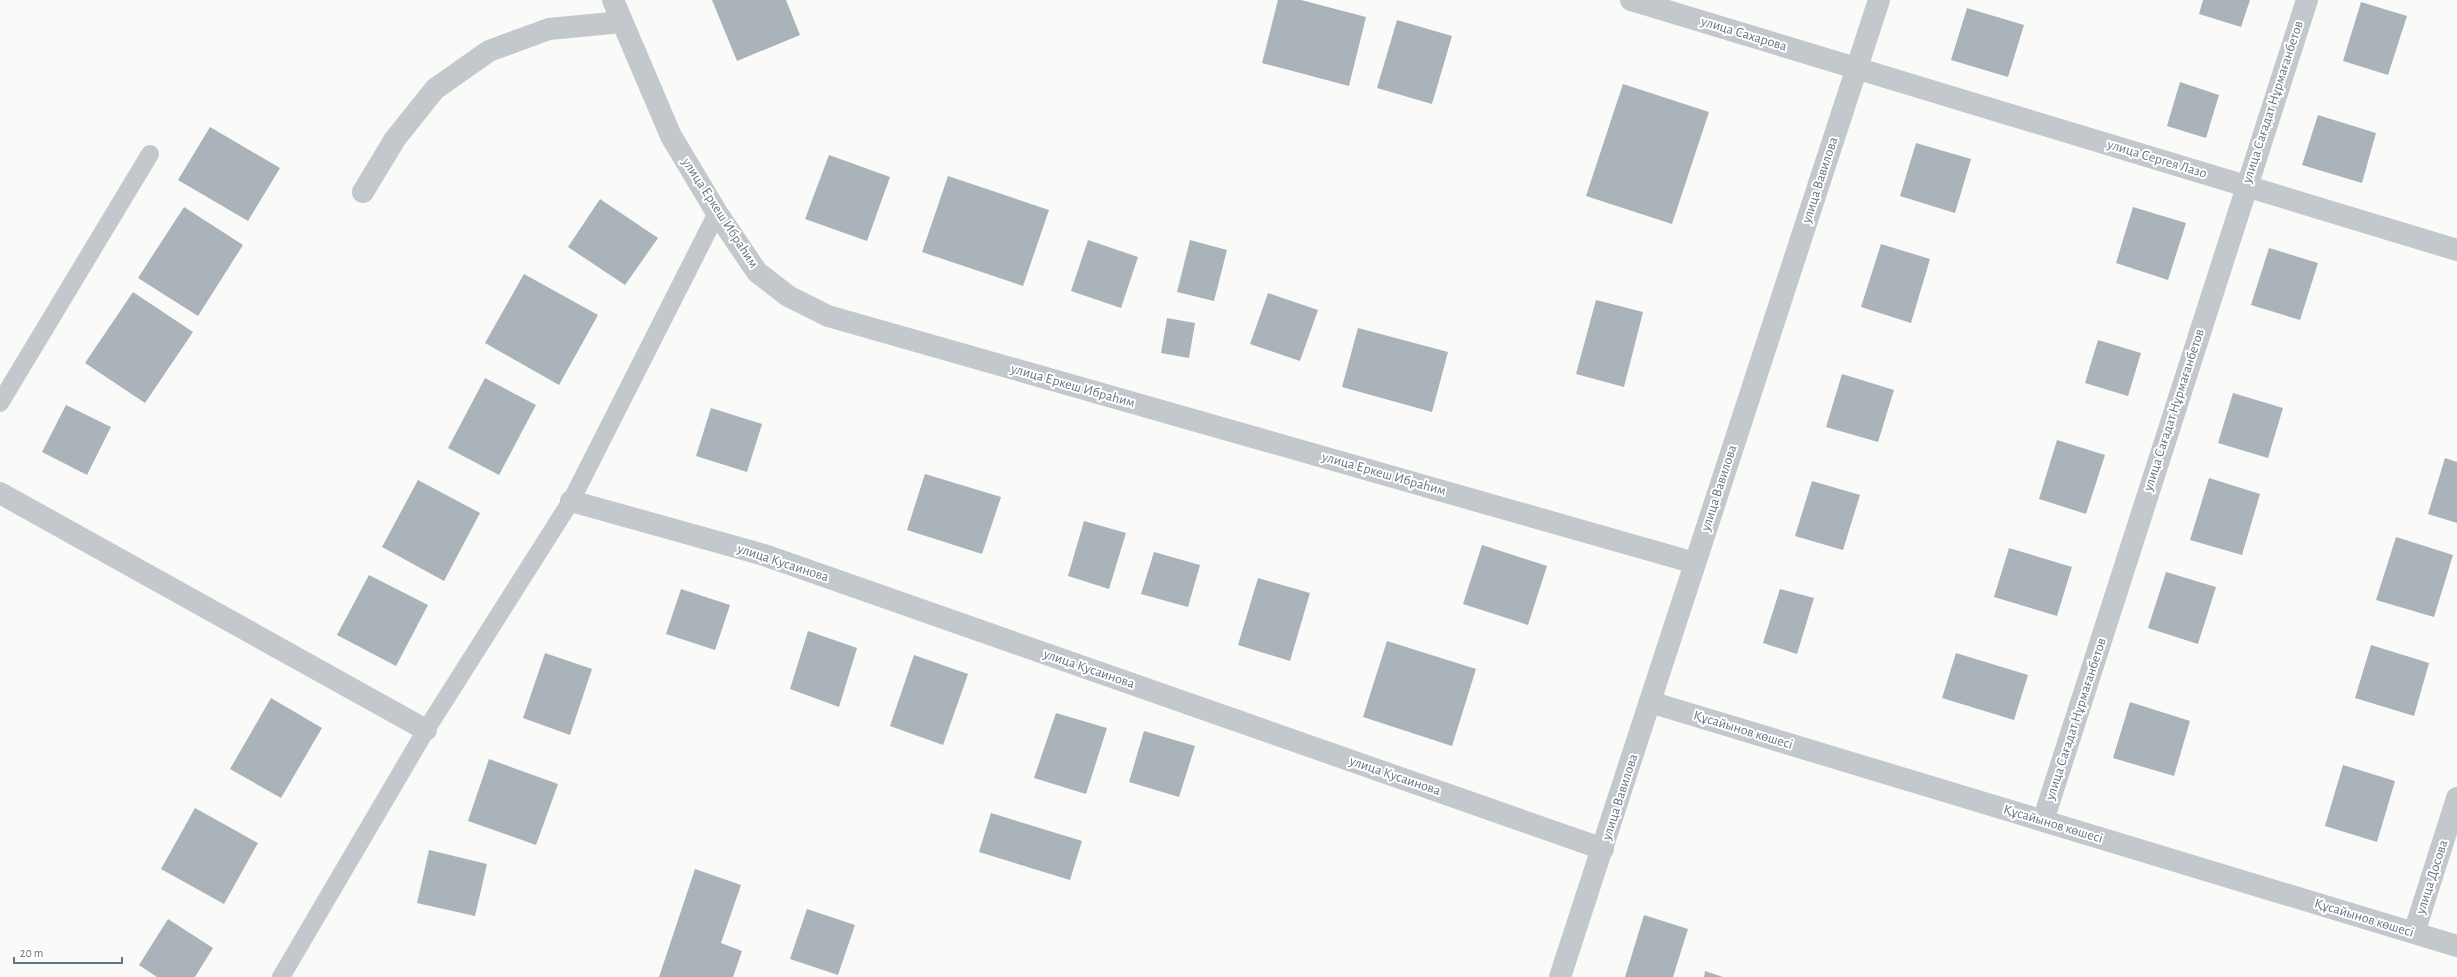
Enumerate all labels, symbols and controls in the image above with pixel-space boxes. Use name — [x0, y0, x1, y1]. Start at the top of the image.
street label: улица Сахарова — [1699, 14, 1789, 54]
street label: улица Сағадат Нұрмағанбетов — [2240, 19, 2306, 186]
street label: улица Вавилова — [1799, 135, 1841, 226]
street label: улица Сергея Лазо — [2105, 137, 2209, 181]
street label: улица Еркеш Ибраһим — [679, 155, 761, 271]
street label: улица Сағадат Нұрмағанбетов — [2141, 327, 2207, 494]
street label: улица Еркеш Ибраһим — [1009, 361, 1136, 410]
street label: улица Вавилова — [1698, 443, 1740, 534]
street label: улица Еркеш Ибраһим — [1320, 449, 1447, 498]
street label: улица Кусаинова — [735, 541, 831, 585]
street label: улица Сағадат Нұрмағанбетов — [2043, 636, 2109, 803]
street label: улица Кусаинова — [1041, 647, 1137, 691]
street label: Құсайынов көшесі — [1692, 708, 1794, 752]
street label: улица Вавилова — [1599, 752, 1641, 843]
street label: улица Кусаинова — [1347, 754, 1443, 798]
street label: Құсайынов көшесі — [2002, 802, 2104, 846]
street label: улица Досова — [2413, 838, 2451, 917]
street label: Құсайынов көшесі — [2313, 896, 2415, 940]
scale bar — [14, 939, 122, 965]
text: 20 m — [20, 947, 43, 959]

